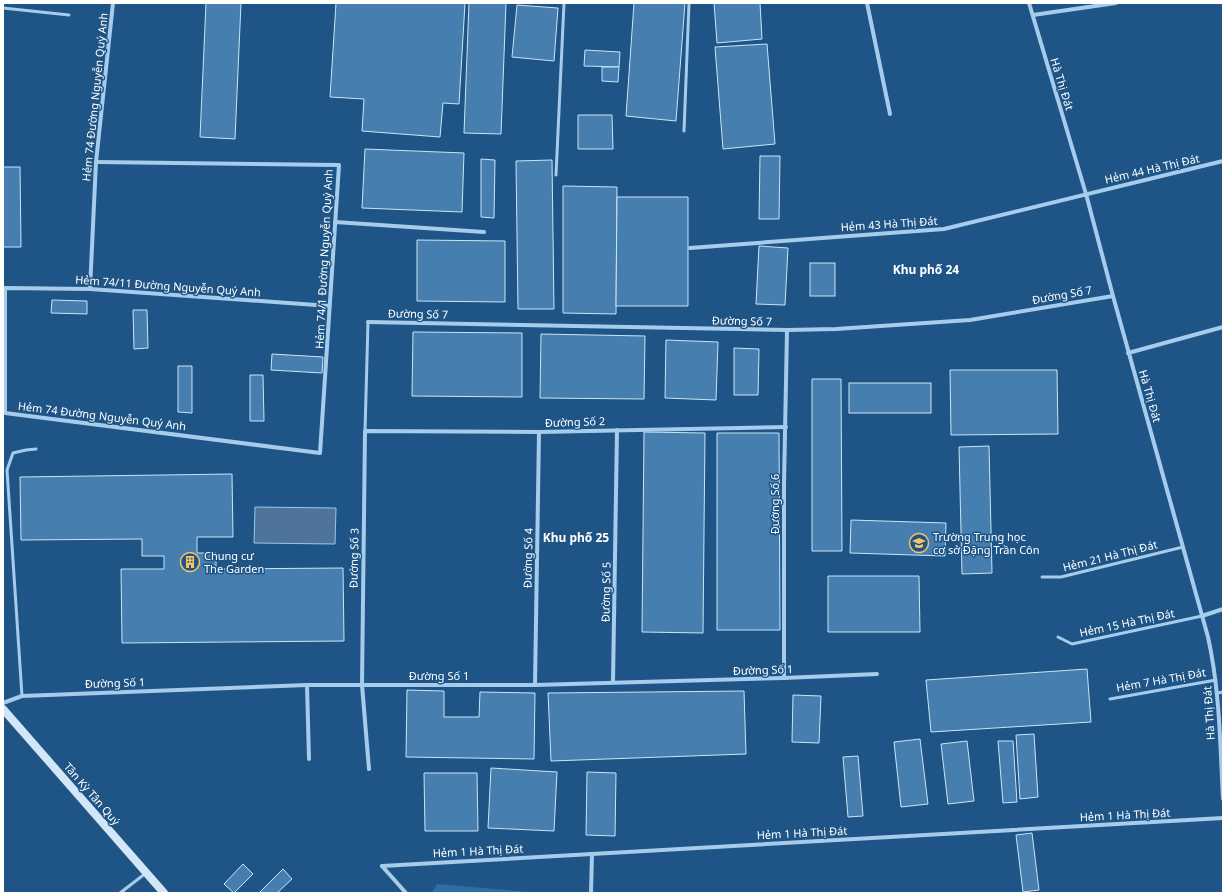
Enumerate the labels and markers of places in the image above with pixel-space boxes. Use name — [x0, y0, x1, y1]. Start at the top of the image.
place label: Trường Trung học cơ sở Đặng Trần Côn — [933, 529, 1040, 557]
school or university icon: Trường Trung học cơ sở Đặng Trần Côn — [908, 532, 930, 554]
place label: Chung cư The Garden — [204, 548, 264, 576]
building icon: Chung cư The Garden — [179, 551, 201, 573]

